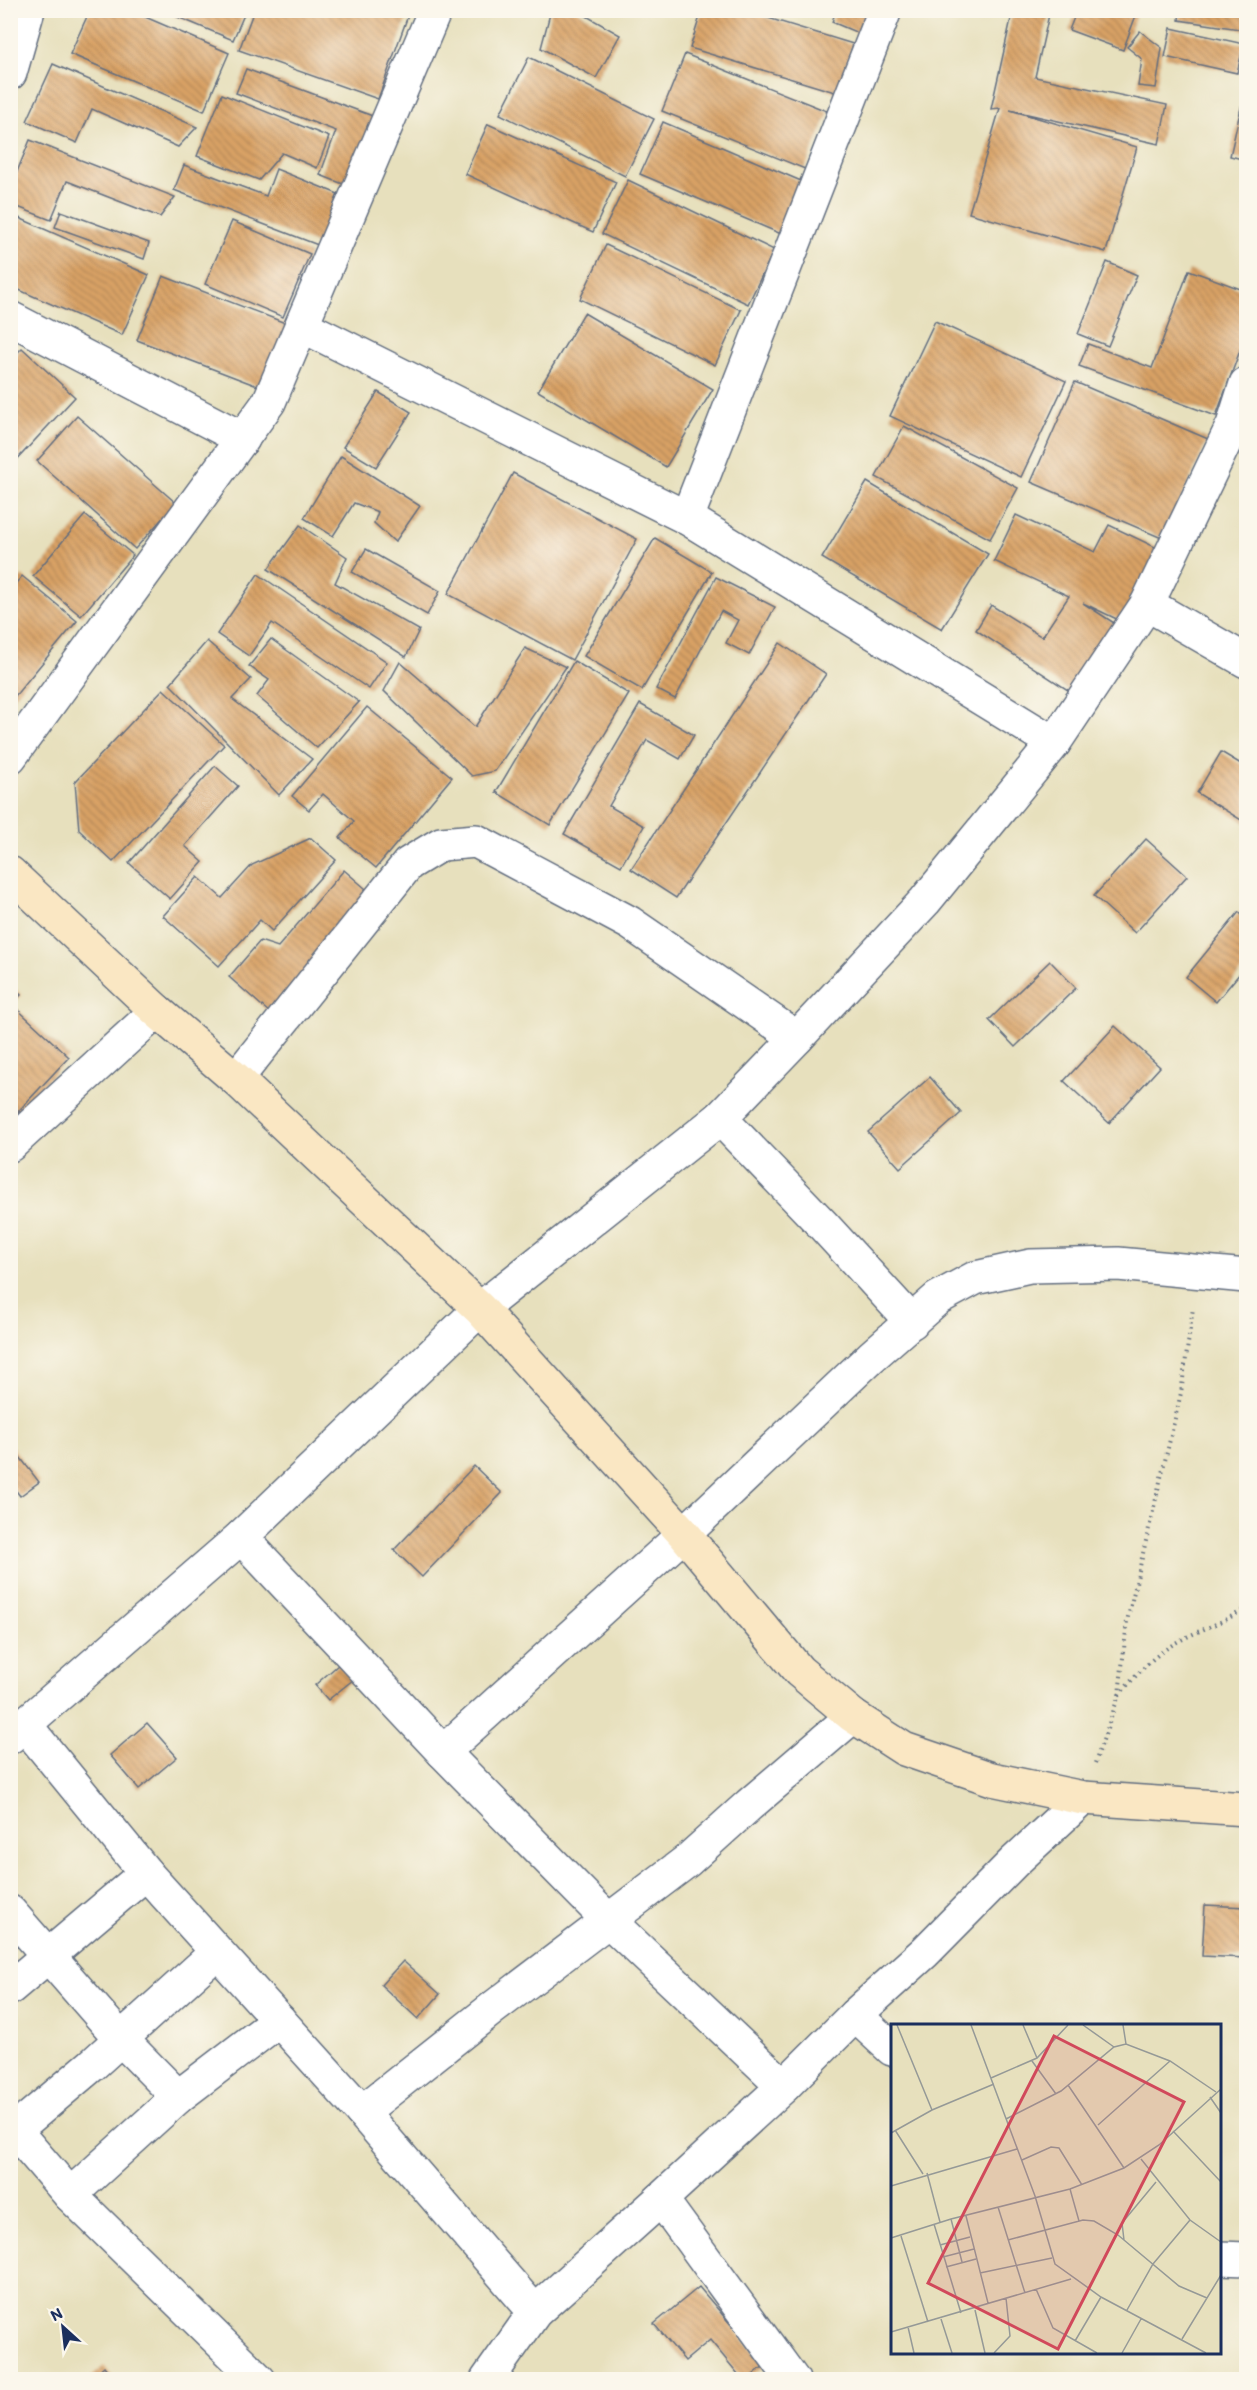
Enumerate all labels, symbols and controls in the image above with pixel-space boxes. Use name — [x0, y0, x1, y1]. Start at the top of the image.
inset map — [891, 2024, 1221, 2354]
north arrow — [33, 2297, 93, 2357]
text: N — [47, 2303, 66, 2325]

